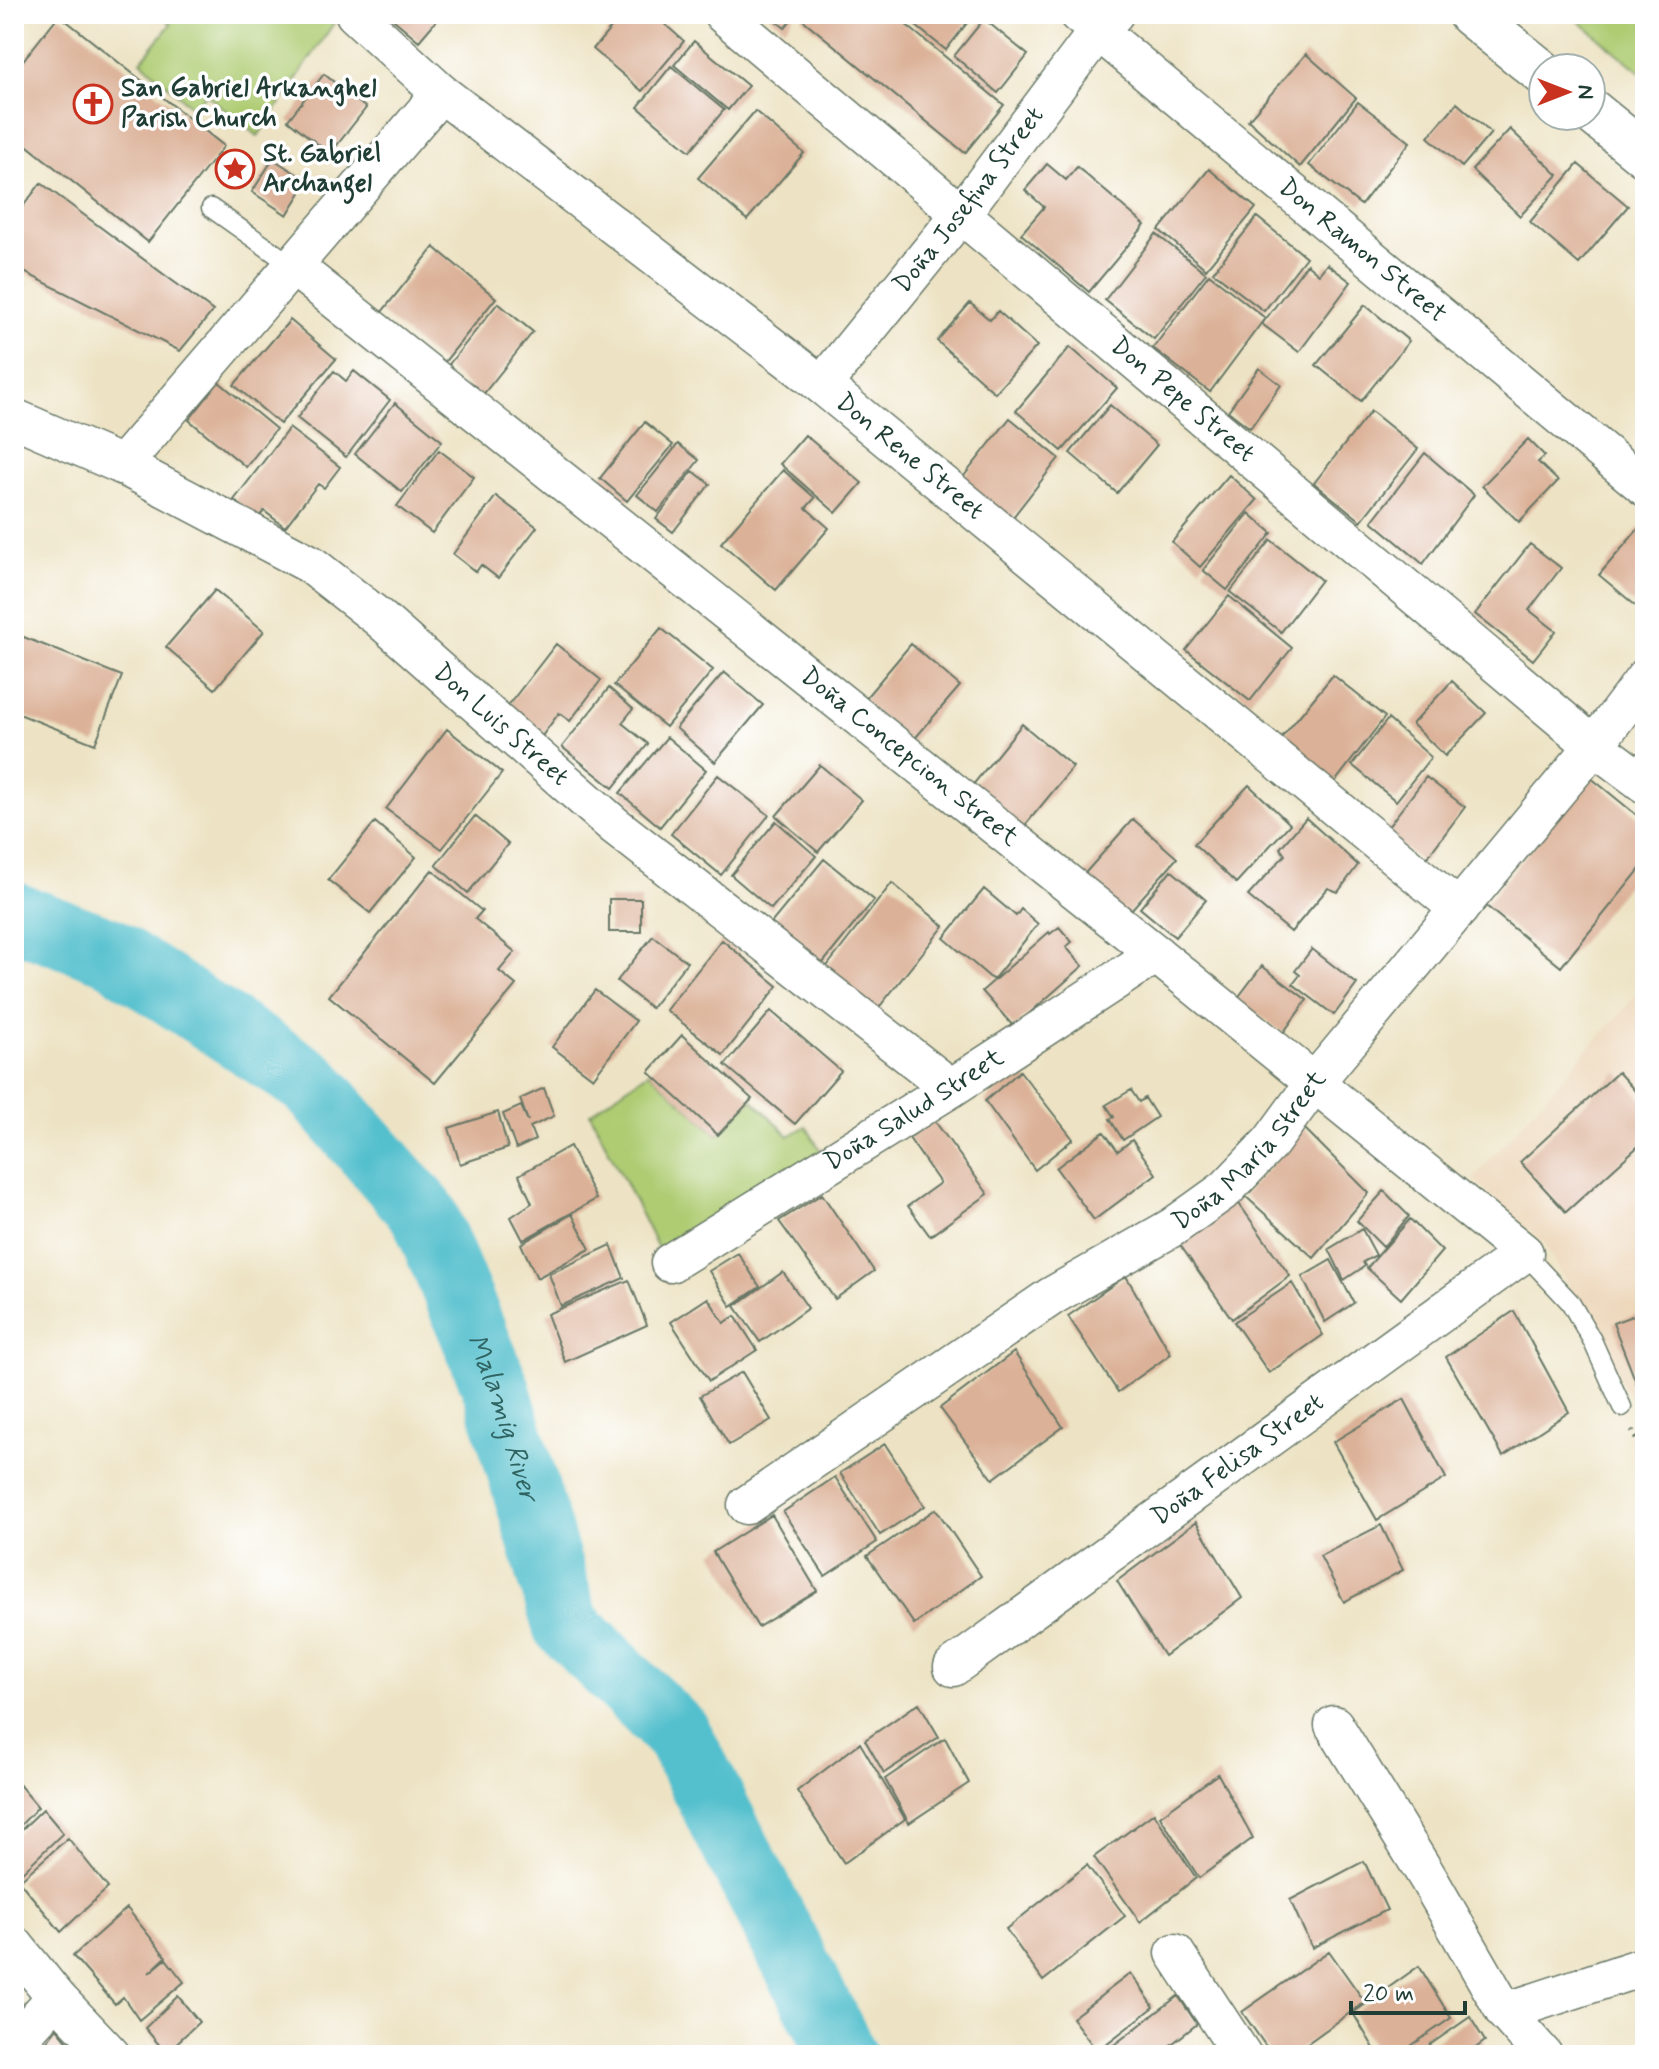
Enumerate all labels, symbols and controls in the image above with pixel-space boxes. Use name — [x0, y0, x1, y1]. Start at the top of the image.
north arrow — [1527, 52, 1607, 132]
place label: San Gabriel Arkanghel Parish Church — [121, 72, 376, 136]
church icon: San Gabriel Arkanghel Parish Church — [72, 83, 114, 125]
text: N — [1571, 85, 1599, 99]
street label: Doña Josefina Street — [886, 100, 1052, 301]
place label: St. Gabriel Archangel — [263, 137, 381, 204]
place icon: St. Gabriel Archangel — [214, 148, 256, 190]
street label: Don Ramon Street — [1271, 171, 1453, 331]
street label: Don Pepe Street — [1103, 329, 1262, 471]
street label: Don Rene Street — [828, 386, 991, 528]
street label: Don Luis Street — [425, 656, 576, 794]
street label: Doña Concepcion Street — [793, 660, 1025, 855]
street label: Doña Salud Street — [818, 1041, 1010, 1180]
street label: Doña Maria Street — [1166, 1063, 1334, 1239]
water label: Malamig River — [457, 1328, 548, 1509]
street label: Doña Felisa Street — [1145, 1386, 1331, 1534]
scale bar — [1351, 1965, 1465, 2015]
text: 20 m — [1363, 1979, 1414, 2010]

